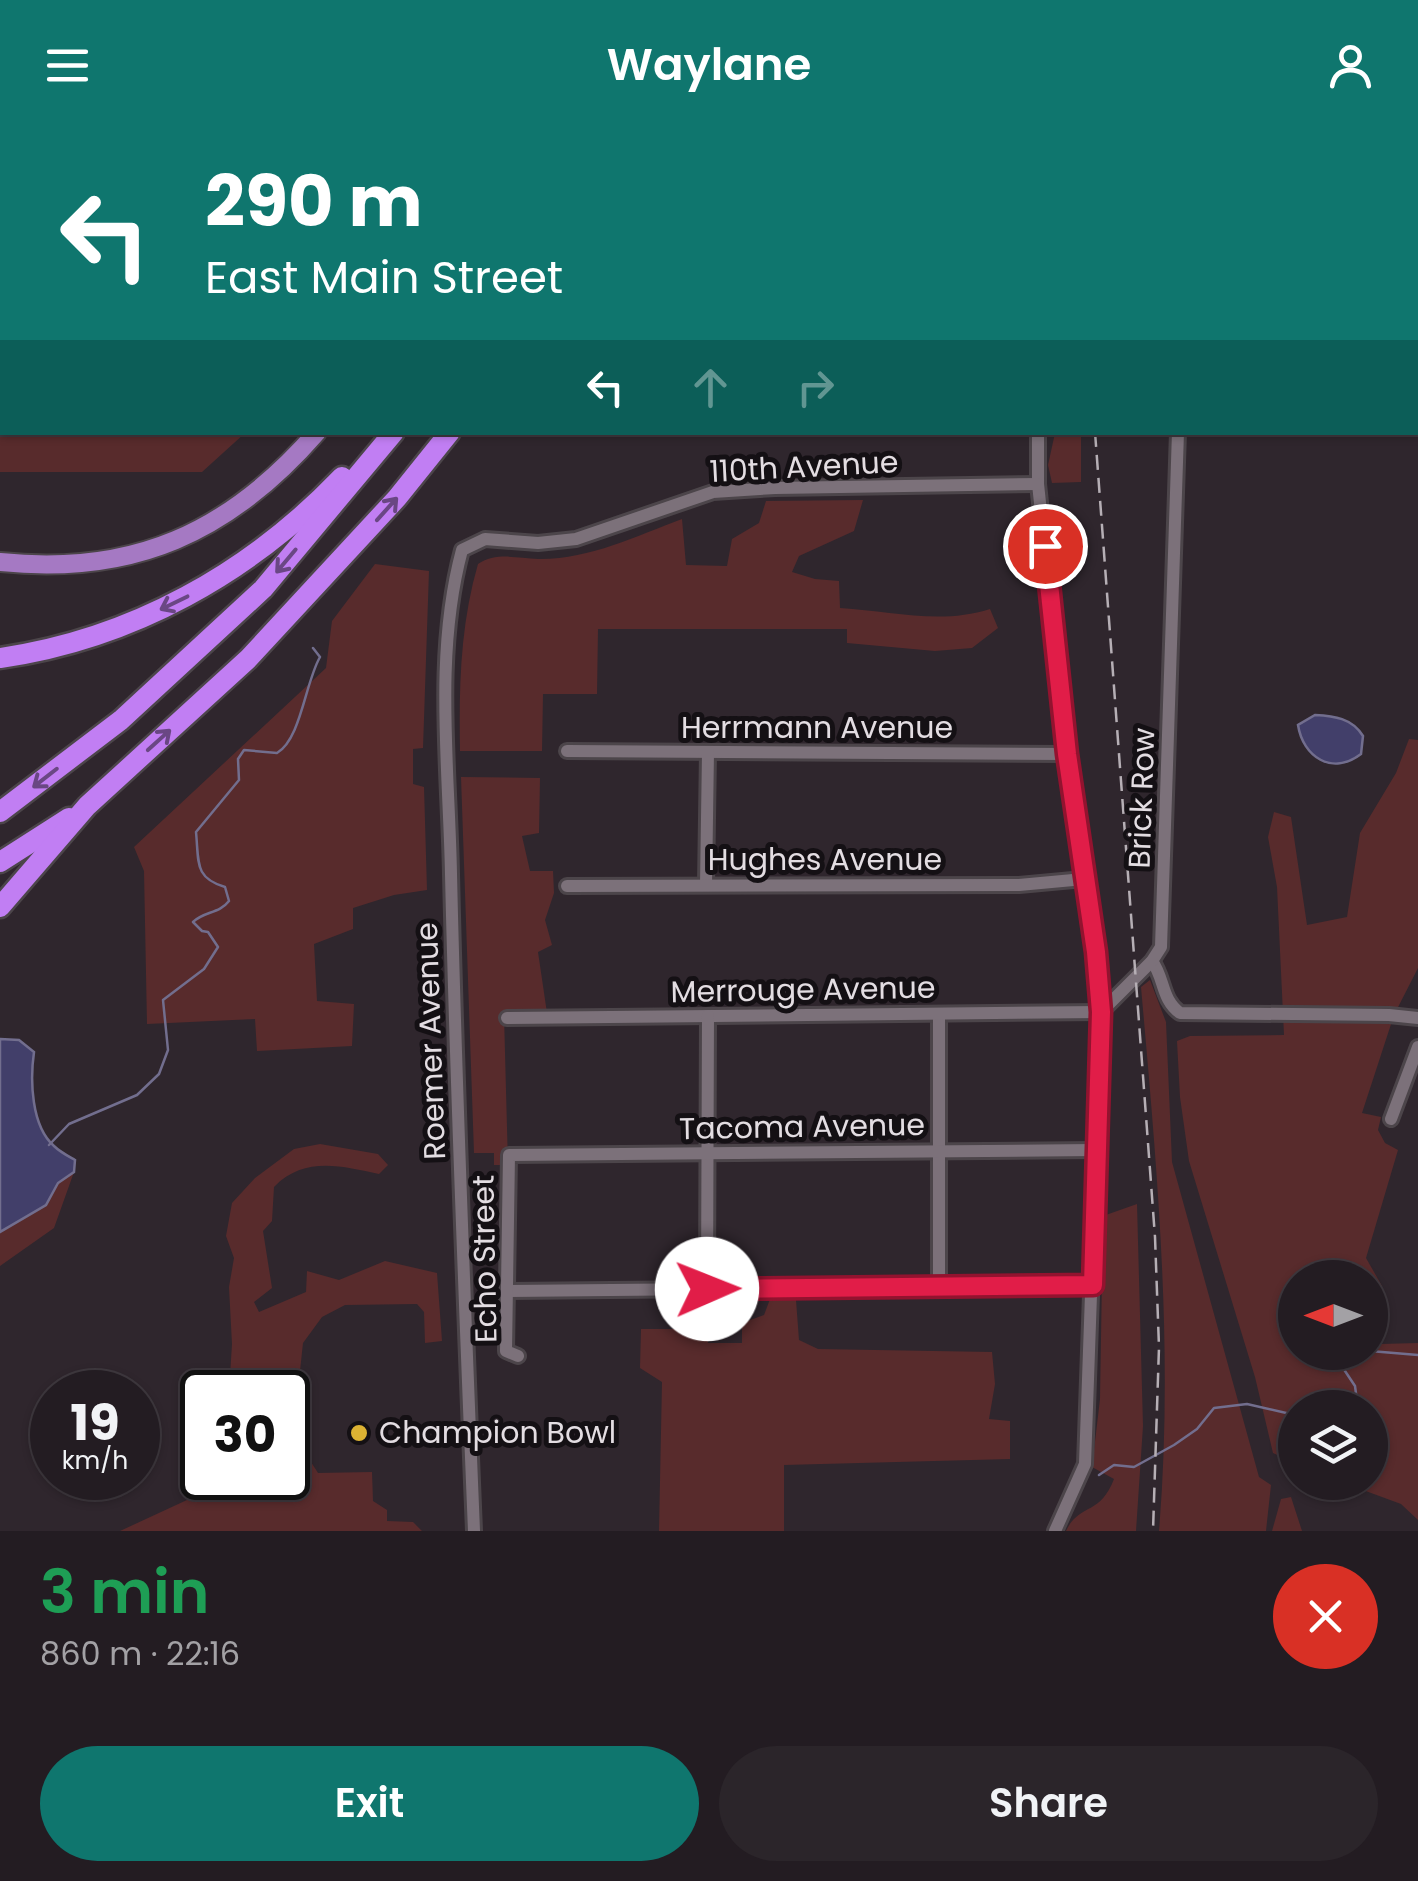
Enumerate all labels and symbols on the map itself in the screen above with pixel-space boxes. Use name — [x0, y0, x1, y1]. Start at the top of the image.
street label: 110th Avenue — [709, 440, 899, 493]
one-way arrow — [375, 497, 399, 521]
pin — [1003, 504, 1088, 589]
one-way arrow — [276, 548, 298, 574]
one-way arrow — [160, 594, 190, 613]
street label: Herrmann Avenue — [681, 706, 953, 749]
street label: Brick Row — [1118, 727, 1165, 869]
one-way arrow — [146, 729, 171, 752]
one-way arrow — [32, 767, 59, 788]
street label: Hughes Avenue — [708, 838, 942, 881]
street label: Roemer Avenue — [405, 922, 456, 1160]
street label: Merrouge Avenue — [670, 966, 936, 1013]
street label: Tacoma Avenue — [679, 1103, 925, 1150]
street label: Echo Street — [462, 1175, 507, 1343]
position arrow — [655, 1237, 759, 1341]
north arrow — [1278, 1260, 1388, 1370]
speed limit sign: 30 — [180, 1370, 310, 1500]
place label: Champion Bowl — [379, 1411, 616, 1454]
marker: Champion Bowl — [348, 1422, 370, 1444]

